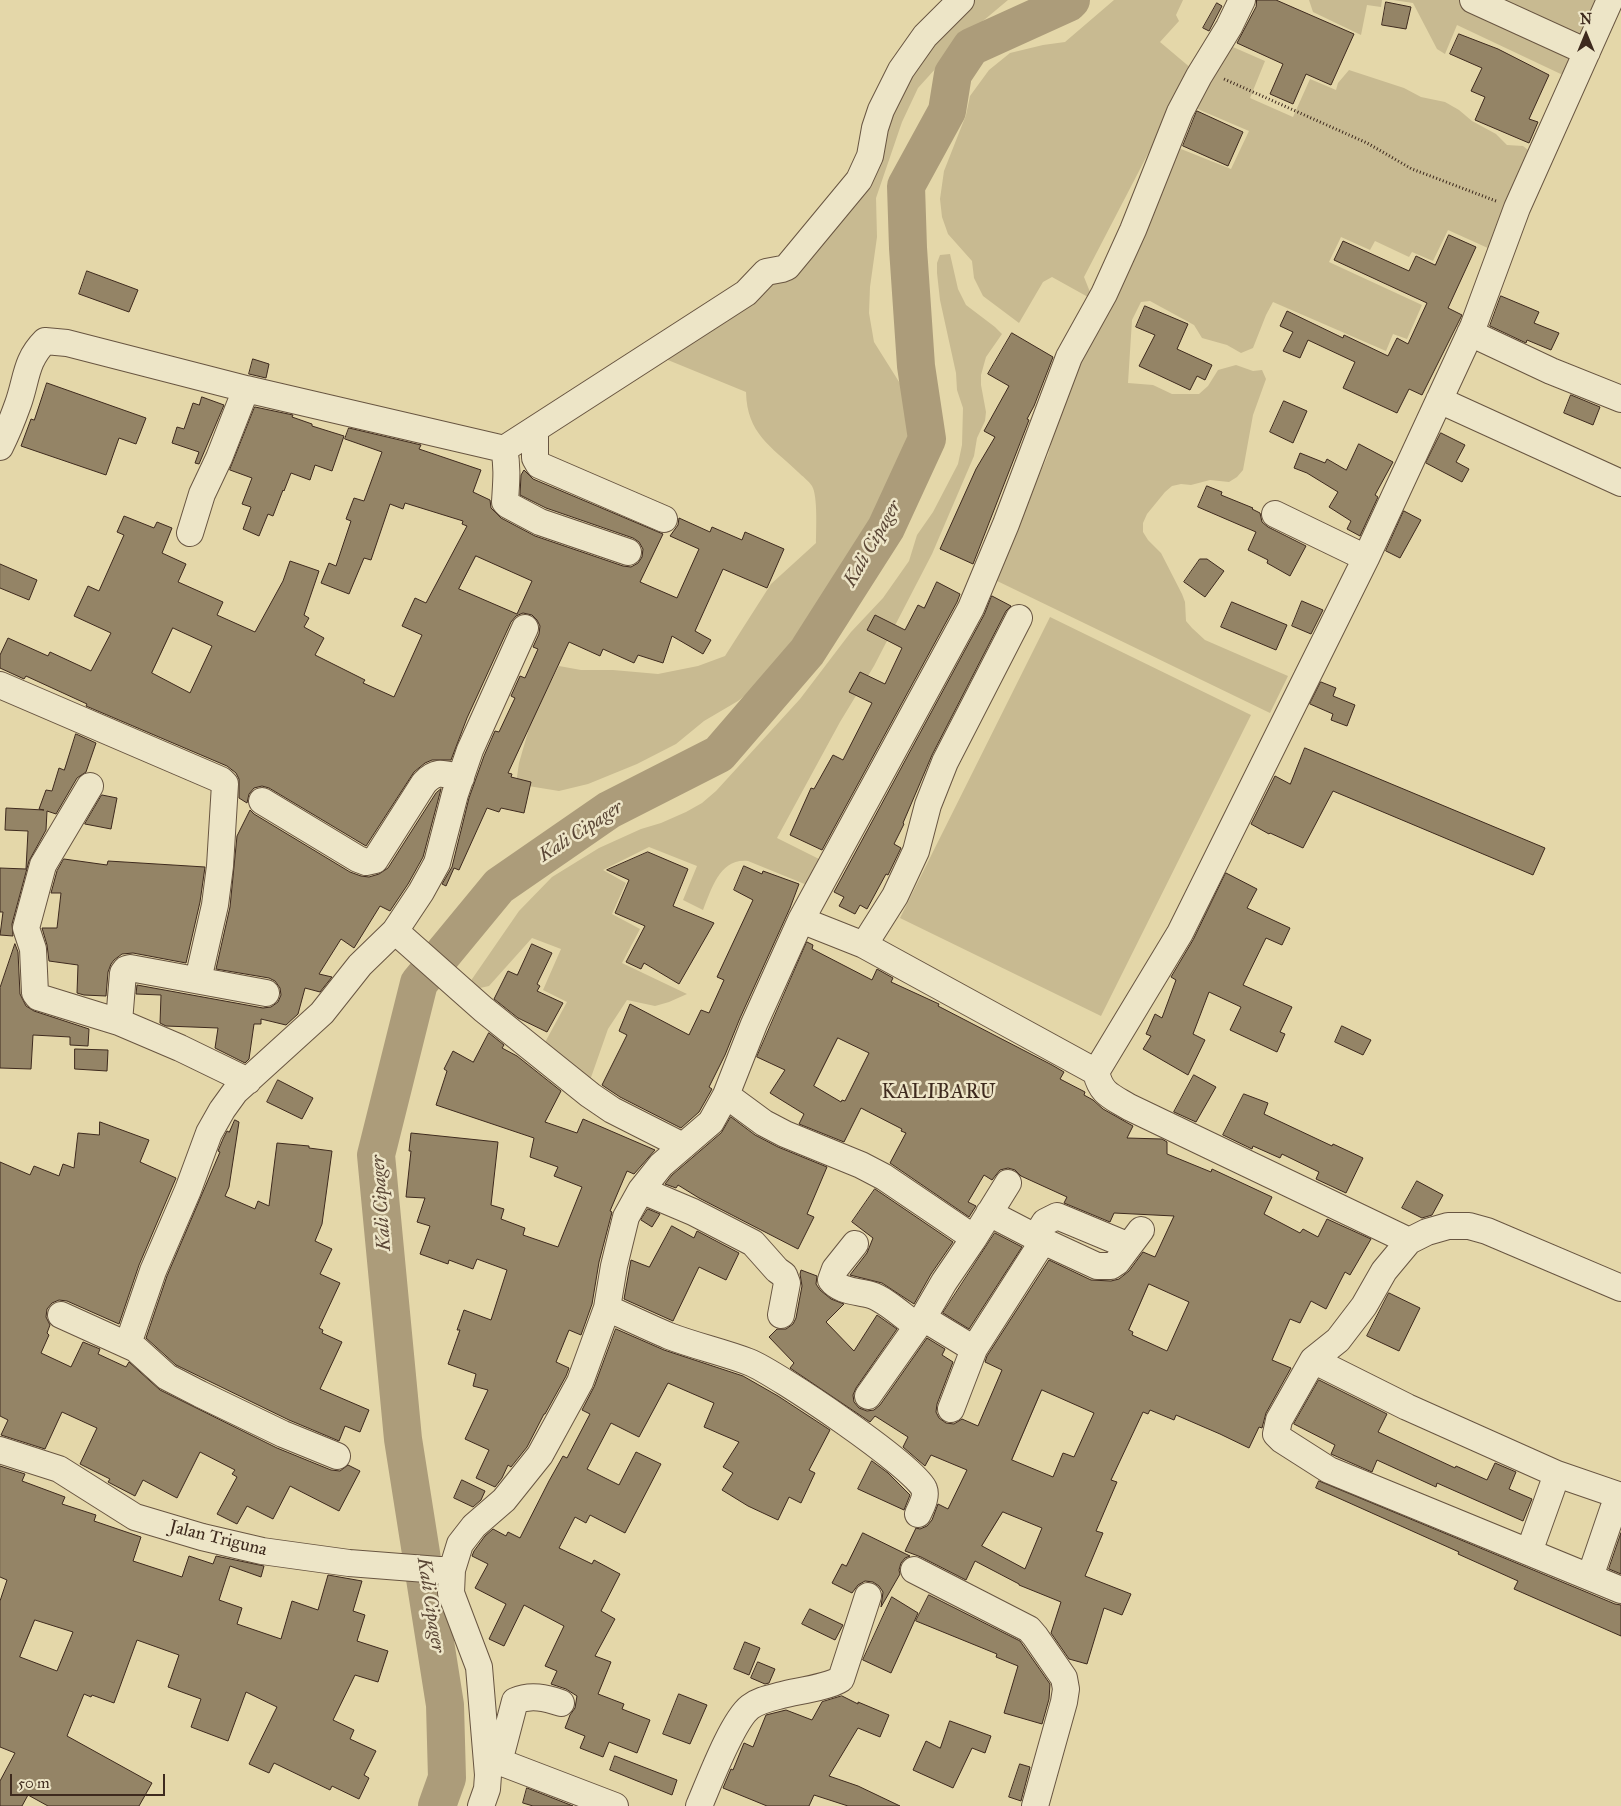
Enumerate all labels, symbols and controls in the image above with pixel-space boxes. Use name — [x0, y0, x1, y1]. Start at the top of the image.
north arrow — [1561, 10, 1611, 60]
text: N — [1580, 11, 1592, 28]
water label: Kali Cipager — [839, 497, 907, 591]
water label: Kali Cipager — [535, 796, 627, 868]
district label: KALIBARU — [881, 1081, 997, 1105]
water label: Kali Cipager — [367, 1154, 397, 1252]
street label: Jalan Triguna — [167, 1516, 269, 1562]
water label: Kali Cipager — [411, 1556, 449, 1654]
scale bar — [12, 1764, 168, 1796]
text: 50 m — [18, 1774, 50, 1792]

